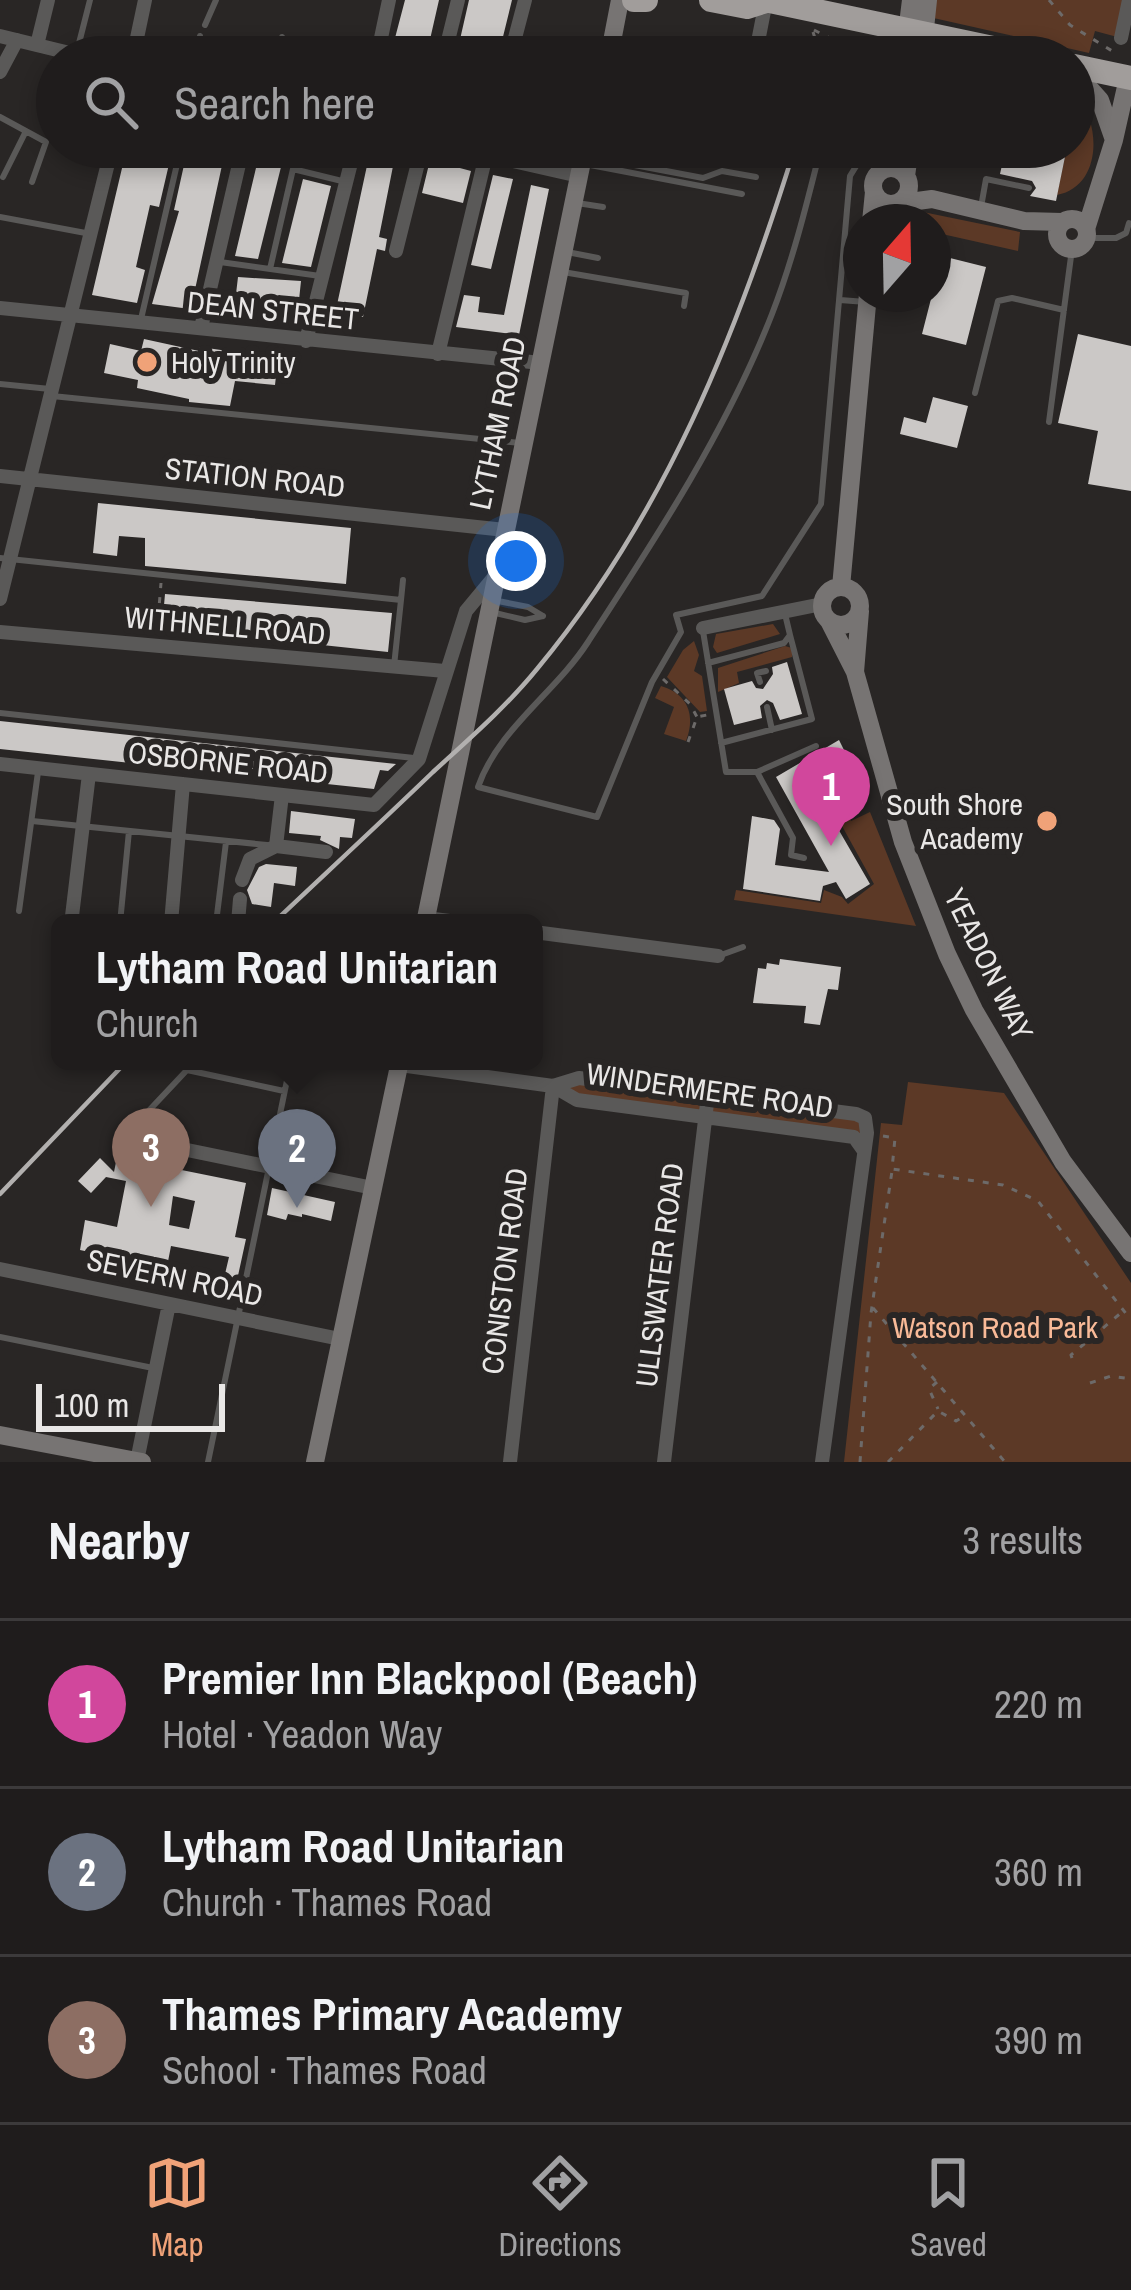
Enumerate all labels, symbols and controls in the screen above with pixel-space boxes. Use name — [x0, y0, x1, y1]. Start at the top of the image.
search box — [36, 36, 1095, 168]
icon: search — [78, 69, 144, 135]
text: Search here — [174, 72, 375, 133]
north arrow — [843, 204, 951, 312]
street label: DEAN STREET — [185, 281, 361, 339]
street label: LYTHAM ROAD — [459, 333, 535, 513]
place label: Holy Trinity — [171, 342, 296, 382]
marker: Holy Trinity — [134, 349, 160, 375]
street label: STATION ROAD — [163, 448, 347, 506]
your location — [486, 531, 546, 591]
street label: WITHNELL ROAD — [123, 596, 327, 654]
street label: OSBORNE ROAD — [126, 732, 330, 792]
pin: 1 — [792, 747, 870, 846]
place label: South Shore Academy — [886, 784, 1024, 858]
marker: South Shore Academy — [1034, 808, 1060, 834]
street label: YEADON WAY — [935, 881, 1043, 1047]
popup — [51, 914, 543, 1070]
text: Lytham Road Unitarian — [96, 936, 498, 997]
text: Church — [96, 997, 199, 1049]
street label: WINDERMERE ROAD — [584, 1053, 836, 1127]
pin: 3 — [112, 1108, 190, 1207]
pin: 2 — [258, 1109, 336, 1208]
street label: ULLSWATER ROAD — [625, 1161, 693, 1389]
street label: CONISTON ROAD — [472, 1166, 536, 1376]
street label: SEVERN ROAD — [83, 1239, 267, 1315]
park label: Watson Road Park — [892, 1307, 1098, 1347]
scale bar — [36, 1378, 225, 1431]
text: 100 m — [54, 1383, 129, 1427]
text: Nearby — [48, 1506, 190, 1575]
text: 3 results — [962, 1514, 1083, 1566]
text: Premier Inn Blackpool (Beach) — [162, 1647, 697, 1708]
text: 1 — [78, 1678, 96, 1730]
text: 220 m — [994, 1678, 1083, 1730]
text: Hotel · Yeadon Way — [162, 1708, 442, 1760]
text: Lytham Road Unitarian — [162, 1815, 565, 1876]
text: 2 — [78, 1846, 96, 1898]
text: 360 m — [994, 1846, 1083, 1898]
text: Church · Thames Road — [162, 1876, 492, 1928]
text: Thames Primary Academy — [162, 1983, 622, 2044]
text: 3 — [78, 2014, 96, 2066]
text: 390 m — [994, 2014, 1083, 2066]
text: School · Thames Road — [162, 2044, 487, 2096]
tab: Map — [144, 2150, 210, 2266]
tab: Directions — [498, 2150, 622, 2266]
tab: Saved — [910, 2150, 987, 2266]

